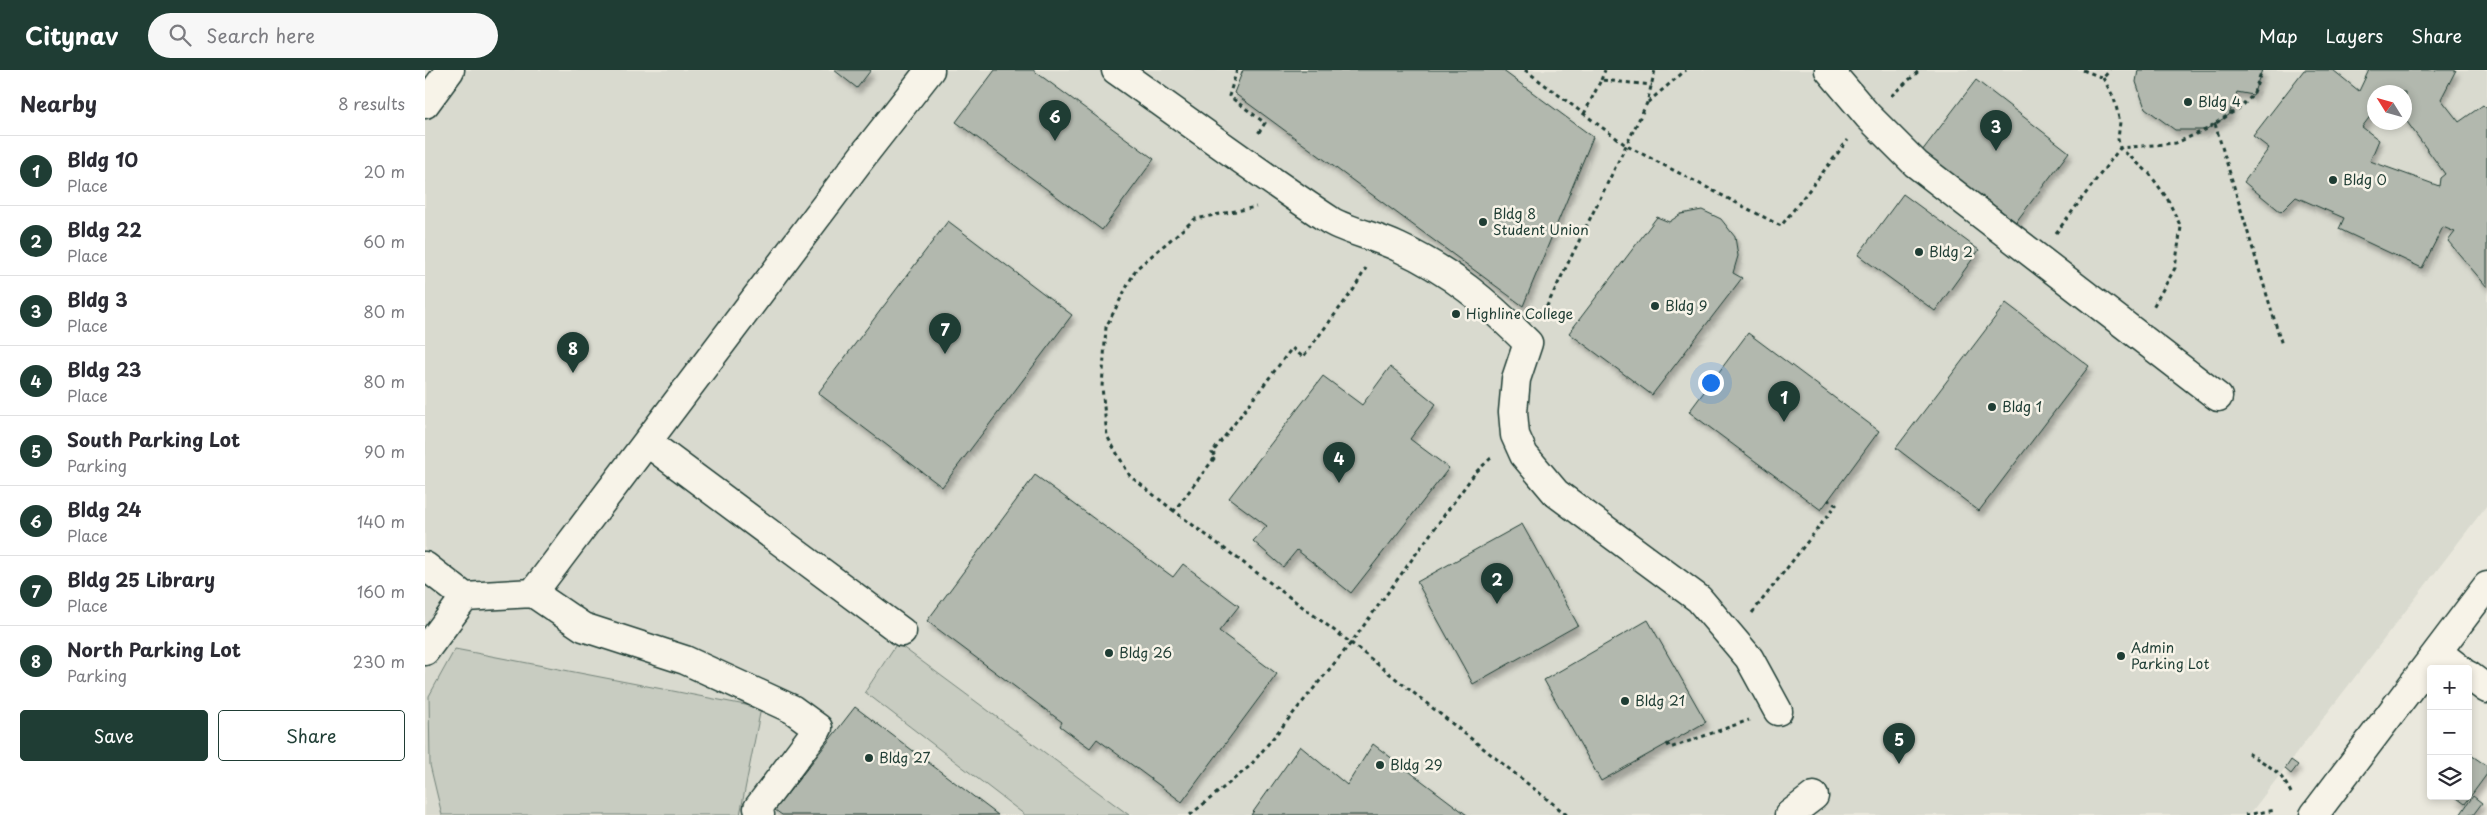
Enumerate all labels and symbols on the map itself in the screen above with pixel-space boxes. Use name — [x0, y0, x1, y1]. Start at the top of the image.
north arrow — [2367, 85, 2412, 130]
place label: Bldg 4 — [2198, 91, 2241, 112]
marker: Bldg 4 — [2182, 96, 2194, 108]
pin: 6 — [1039, 100, 1071, 141]
pin: 3 — [1980, 110, 2012, 151]
place label: Bldg 0 — [2343, 169, 2387, 190]
marker: Bldg 0 — [2327, 174, 2339, 186]
place label: Bldg 8 Student Union — [1493, 203, 1589, 240]
marker: Bldg 8 Student Union — [1477, 216, 1489, 228]
place label: Bldg 2 — [1929, 241, 1973, 262]
marker: Bldg 2 — [1913, 246, 1925, 258]
place label: Bldg 9 — [1665, 295, 1708, 316]
marker: Bldg 9 — [1649, 300, 1661, 312]
place label: Highline College — [1466, 303, 1574, 324]
marker: Highline College — [1450, 308, 1462, 320]
pin: 7 — [929, 313, 961, 354]
pin: 8 — [557, 332, 589, 373]
your location — [1698, 370, 1724, 396]
pin: 1 — [1768, 381, 1800, 422]
place label: Bldg 1 — [2002, 396, 2042, 417]
marker: Bldg 1 — [1986, 401, 1998, 413]
pin: 4 — [1323, 442, 1355, 483]
pin: 2 — [1481, 563, 1513, 604]
place label: Admin Parking Lot — [2131, 637, 2209, 674]
place label: Bldg 26 — [1119, 642, 1172, 663]
marker: Bldg 26 — [1103, 647, 1115, 659]
marker: Admin Parking Lot — [2115, 650, 2127, 662]
place label: Bldg 21 — [1635, 690, 1685, 711]
marker: Bldg 21 — [1619, 695, 1631, 707]
pin: 5 — [1883, 723, 1915, 764]
place label: Bldg 27 — [879, 747, 930, 768]
marker: Bldg 27 — [863, 752, 875, 764]
place label: Bldg 29 — [1390, 754, 1443, 775]
marker: Bldg 29 — [1374, 759, 1386, 771]

